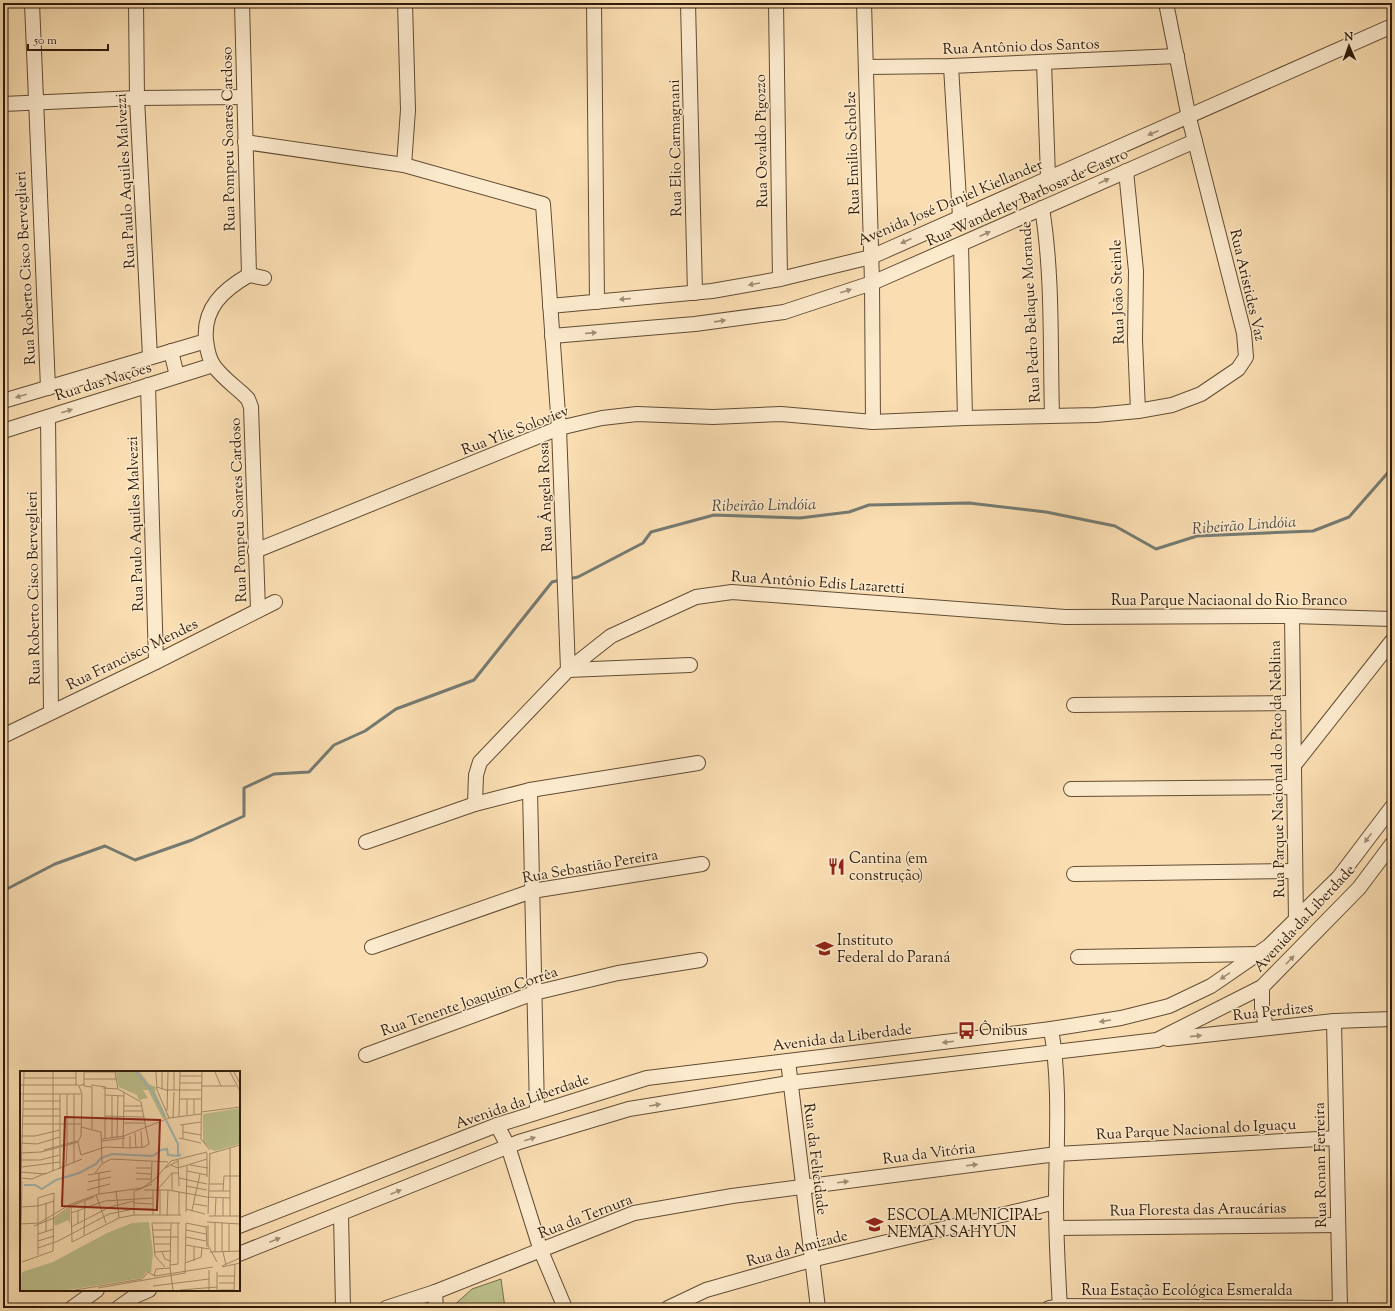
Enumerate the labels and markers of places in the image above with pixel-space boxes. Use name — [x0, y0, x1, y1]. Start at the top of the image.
place label: Cantina (em construção) — [849, 849, 928, 887]
restaurant icon: Cantina (em construção) — [826, 857, 846, 877]
place label: Instituto Federal do Paraná — [837, 931, 950, 969]
school or university icon: Instituto Federal do Paraná — [814, 939, 834, 959]
bus stop icon: Ônibus — [956, 1020, 976, 1040]
place label: Ônibus — [979, 1020, 1028, 1042]
place label: ESCOLA MUNICIPAL NEMAN SAHYUN — [887, 1206, 1043, 1244]
school or university icon: ESCOLA MUNICIPAL NEMAN SAHYUN — [864, 1214, 884, 1234]

